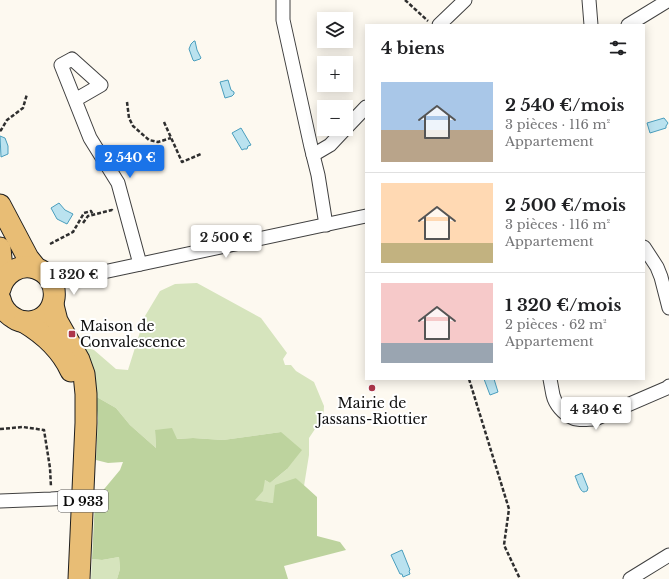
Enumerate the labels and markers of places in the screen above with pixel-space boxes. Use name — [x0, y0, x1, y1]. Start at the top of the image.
pin: 2 540 € — [93, 145, 167, 179]
pin: 2 500 € — [189, 225, 263, 259]
pin: 1 320 € — [37, 262, 111, 296]
place label: Maison de Convalescence — [80, 317, 186, 351]
marker: Maison de Convalescence — [67, 329, 77, 339]
marker: Mairie de Jassans-Riottier — [367, 383, 377, 393]
place label: Mairie de Jassans-Riottier — [315, 394, 428, 428]
pin: 4 340 € — [559, 397, 633, 431]

